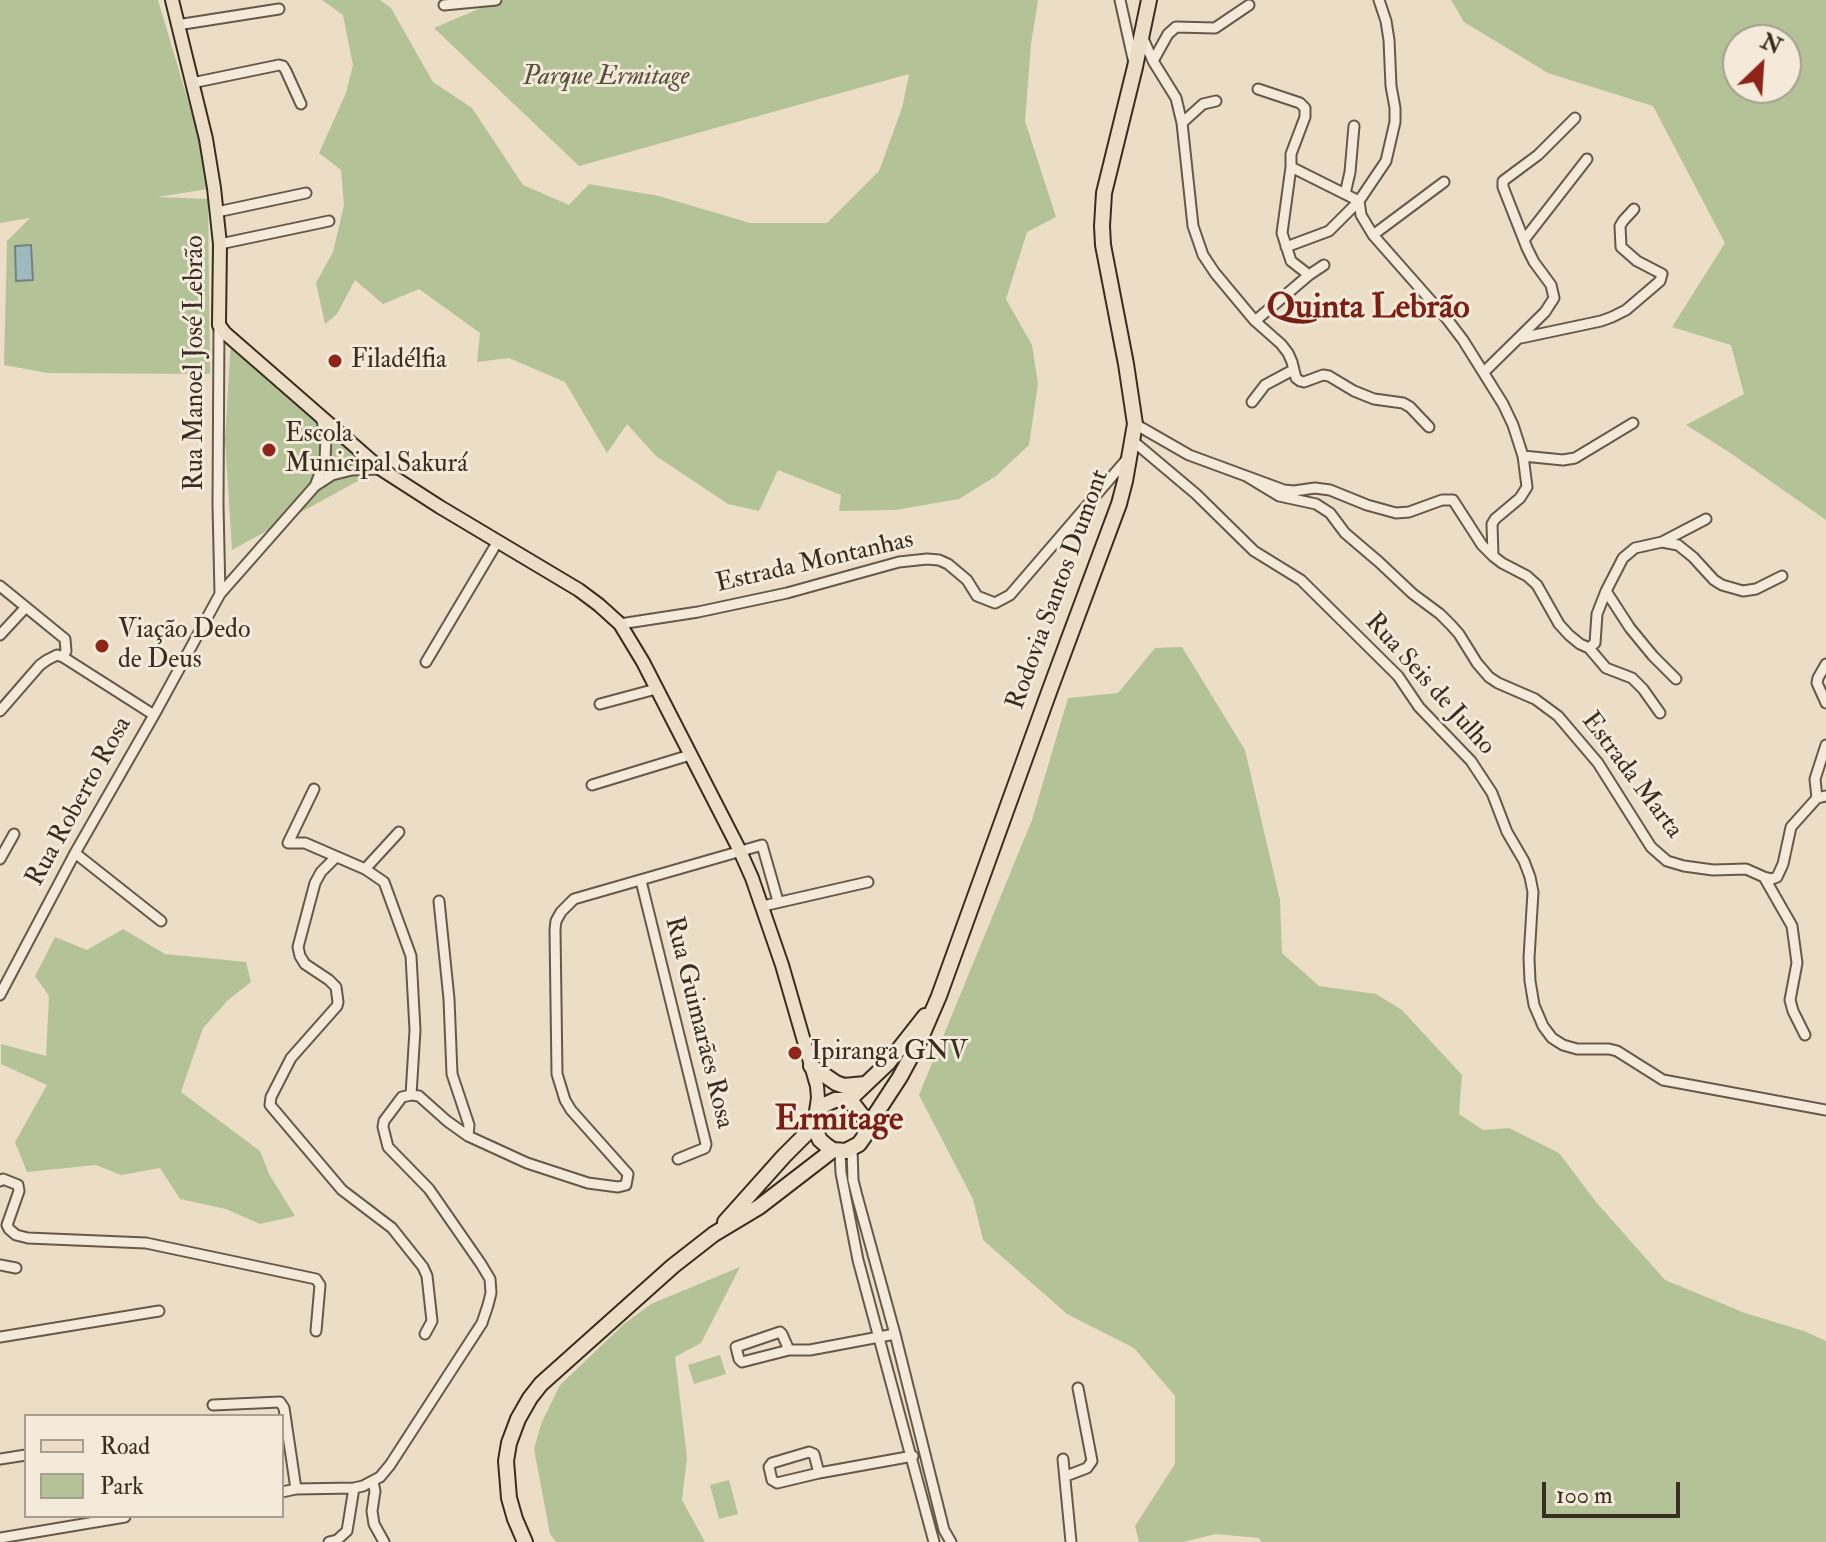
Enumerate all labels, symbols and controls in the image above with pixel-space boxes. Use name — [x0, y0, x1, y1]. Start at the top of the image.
north arrow — [1722, 24, 1802, 104]
text: N — [1756, 27, 1786, 61]
park label: Parque Ermitage — [523, 62, 689, 94]
street label: Rua Manoel José Lebrão — [180, 235, 212, 491]
district label: Quinta Lebrão — [1266, 290, 1470, 330]
place label: Filadélfia — [351, 345, 447, 377]
marker: Filadélfia — [326, 352, 344, 370]
place label: Escola Municipal Sakurá — [285, 419, 468, 480]
marker: Escola Municipal Sakurá — [260, 441, 278, 459]
street label: Rodovia Santos Dumont — [1001, 466, 1117, 714]
street label: Estrada Montanhas — [713, 525, 917, 601]
street label: Rua Seis de Julho — [1357, 608, 1501, 762]
place label: Viação Dedo de Deus — [118, 615, 250, 676]
marker: Viação Dedo de Deus — [93, 637, 111, 655]
street label: Estrada Marta — [1573, 707, 1689, 845]
street label: Rua Roberto Rosa — [21, 712, 139, 892]
street label: Rua Guimarães Rosa — [657, 914, 739, 1132]
place label: Ipiranga GNV — [811, 1037, 967, 1069]
marker: Ipiranga GNV — [786, 1044, 804, 1062]
district label: Ermitage — [775, 1102, 903, 1142]
legend — [24, 1414, 284, 1518]
text: Road — [100, 1431, 150, 1462]
scale bar — [1546, 1466, 1684, 1516]
text: Park — [100, 1471, 144, 1502]
text: 100 m — [1556, 1480, 1613, 1511]

